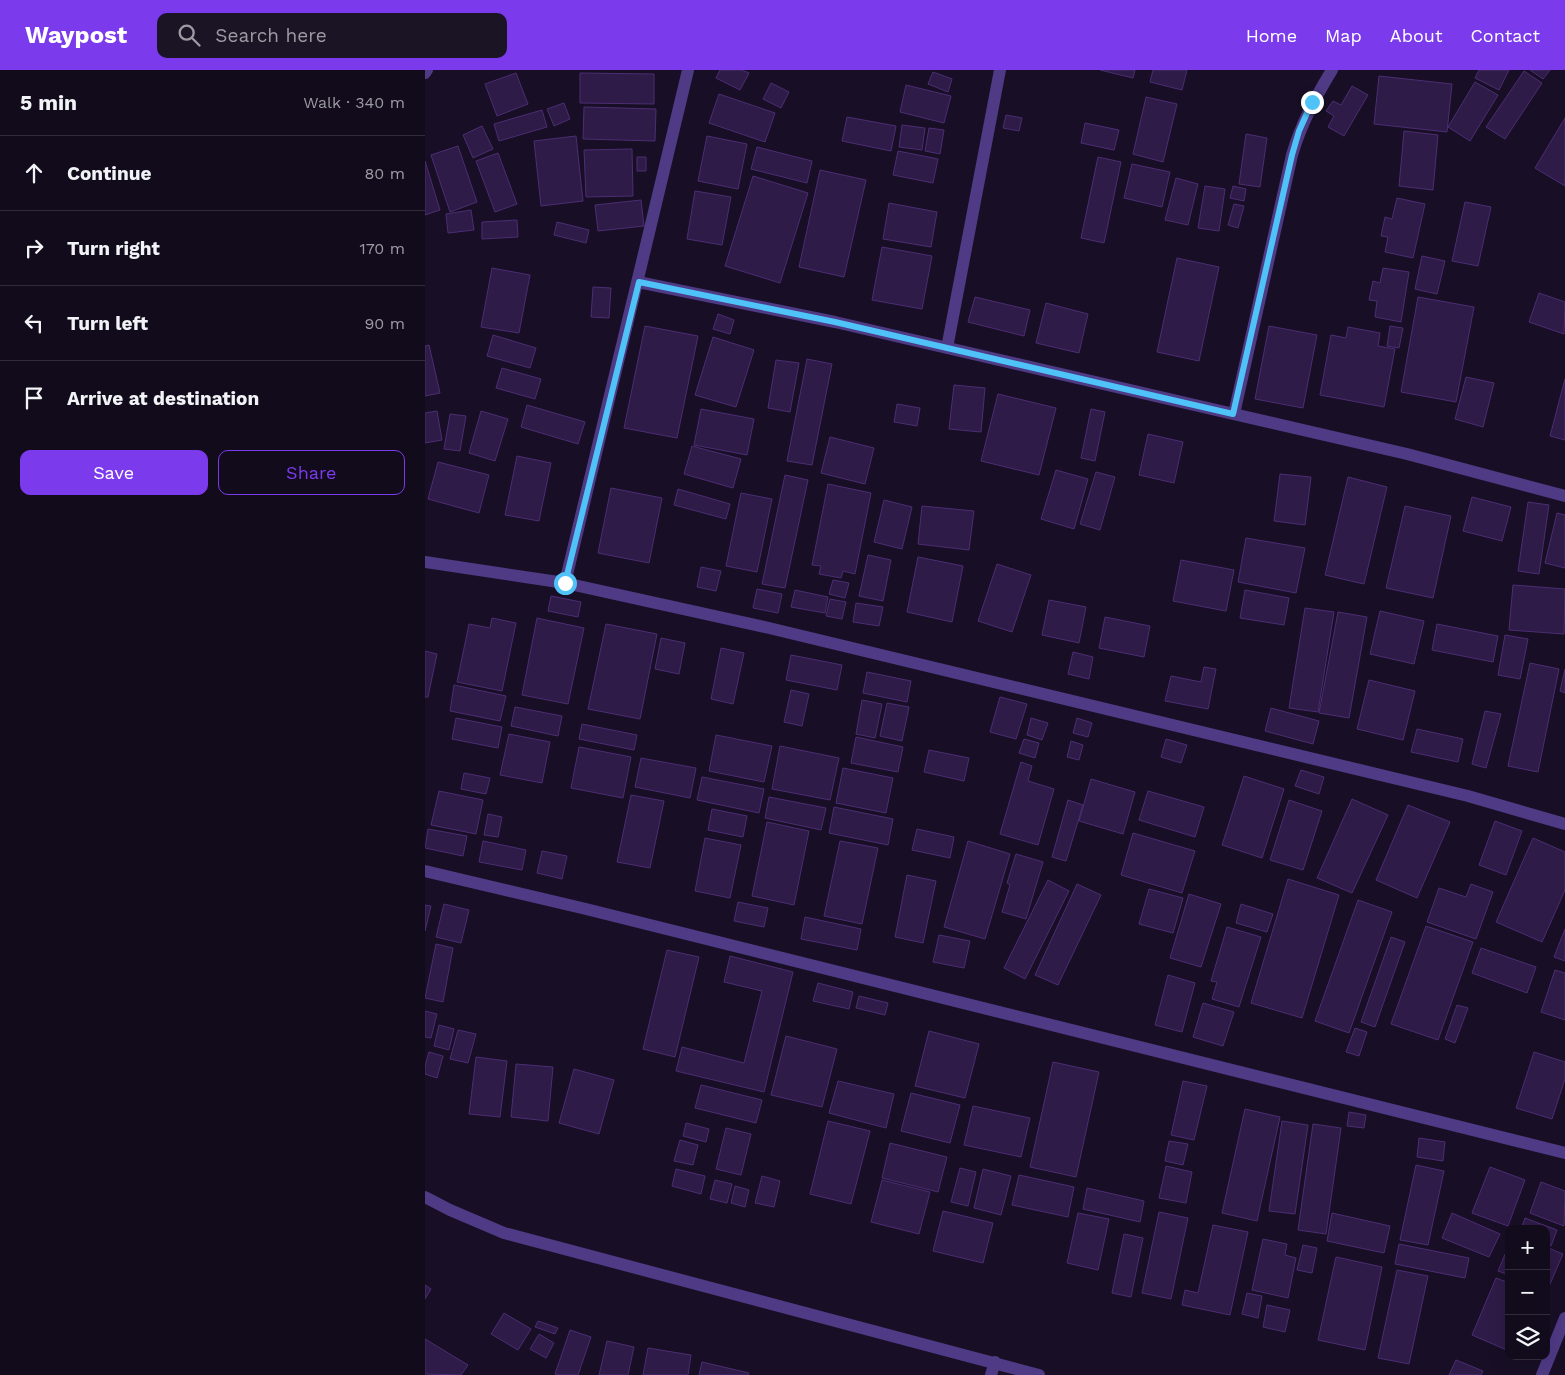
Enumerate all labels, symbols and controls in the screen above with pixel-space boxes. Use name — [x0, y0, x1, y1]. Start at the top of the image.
search box — [157, 13, 507, 58]
text: Waypost — [25, 21, 127, 49]
icon: search — [175, 21, 203, 49]
text: Search here — [215, 24, 327, 47]
text: Home — [1246, 25, 1297, 46]
text: Map — [1325, 25, 1362, 46]
text: About — [1390, 25, 1442, 46]
text: Contact — [1470, 25, 1540, 46]
text: 5 min — [20, 90, 77, 115]
route end — [1301, 91, 1324, 114]
text: Walk · 340 m — [303, 93, 405, 112]
icon: ahead — [20, 159, 48, 187]
text: Continue — [67, 162, 151, 185]
text: 80 m — [364, 164, 405, 183]
icon: right — [20, 234, 48, 262]
text: Turn right — [67, 237, 160, 260]
text: 170 m — [359, 239, 405, 258]
icon: left — [20, 309, 48, 337]
text: Turn left — [67, 312, 148, 335]
text: 90 m — [364, 314, 405, 333]
icon: arrive — [20, 384, 48, 412]
text: Arrive at destination — [67, 387, 259, 410]
button: Save — [20, 450, 208, 495]
button: Share — [218, 450, 405, 495]
route start — [554, 572, 577, 595]
map controls — [1505, 1225, 1550, 1360]
button: + — [1505, 1225, 1550, 1270]
button: − — [1505, 1270, 1550, 1315]
button: layers — [1505, 1315, 1550, 1360]

